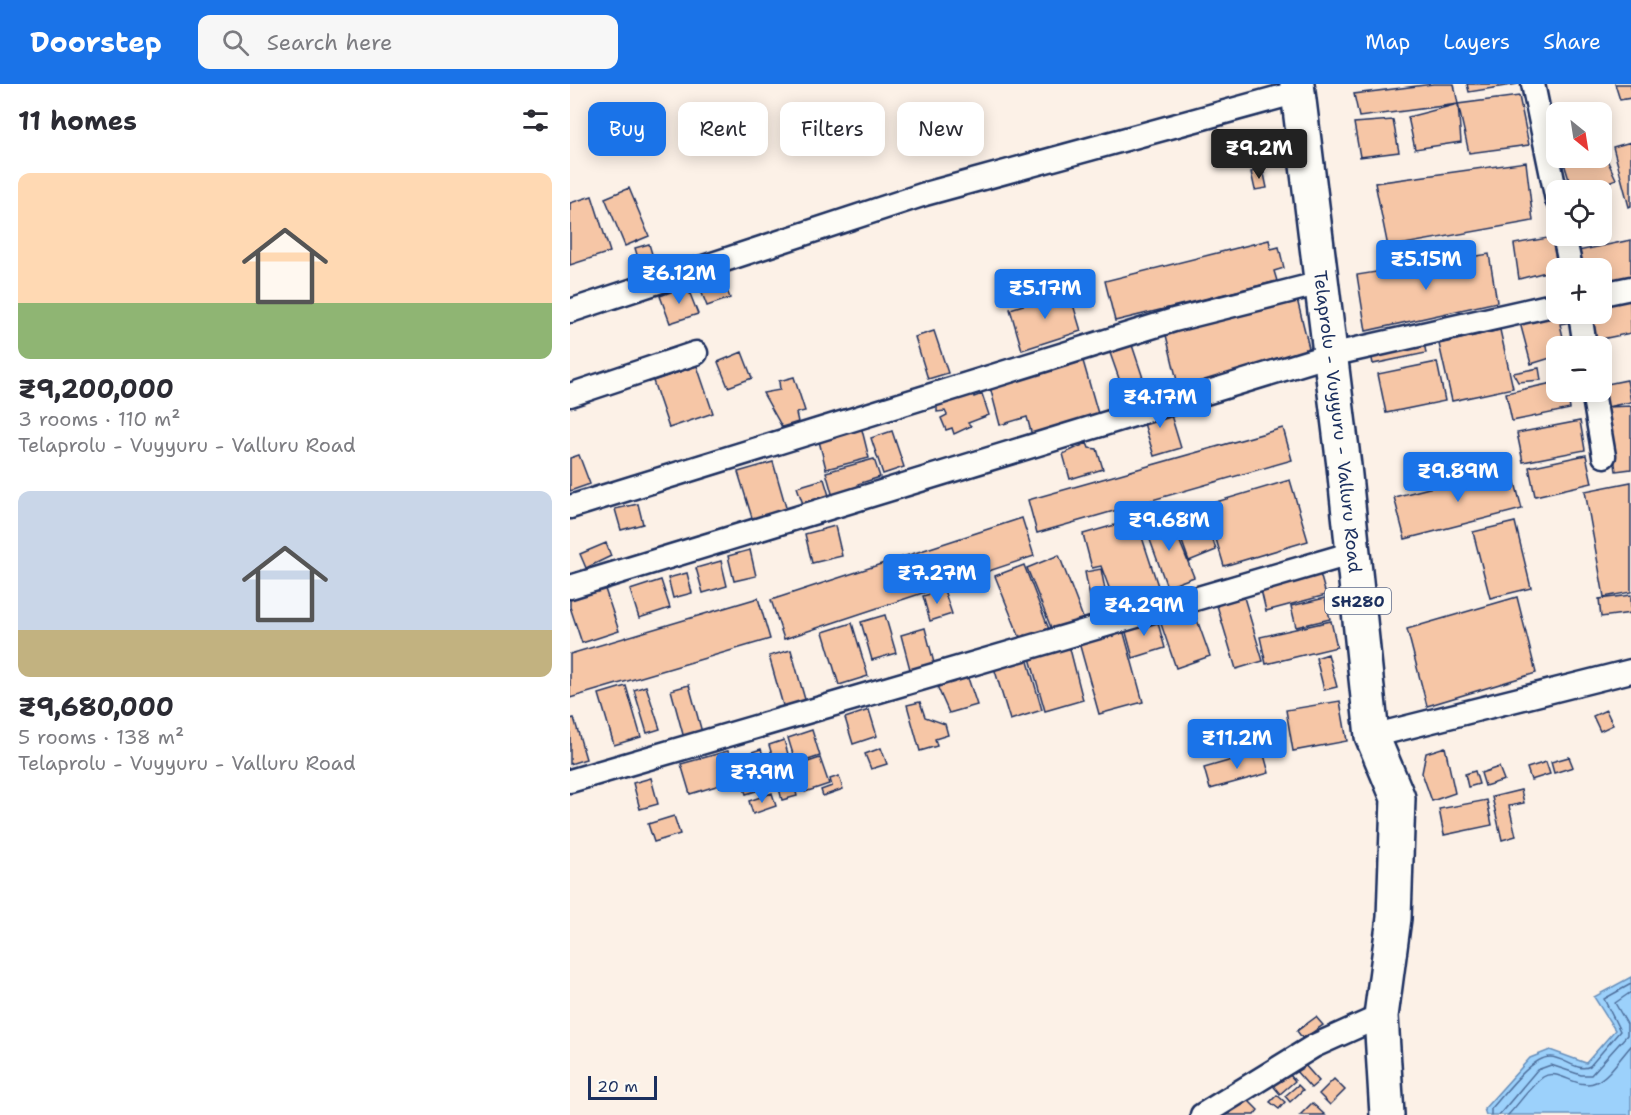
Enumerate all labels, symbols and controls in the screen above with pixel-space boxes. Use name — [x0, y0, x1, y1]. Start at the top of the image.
search box — [198, 15, 618, 69]
text: Doorstep — [30, 23, 162, 61]
icon: search — [219, 26, 252, 59]
text: Search here — [267, 28, 393, 57]
text: Map — [1365, 28, 1410, 56]
text: Layers — [1443, 28, 1510, 56]
text: Share — [1543, 28, 1601, 56]
chip: Buy — [588, 102, 666, 156]
chip: Rent — [678, 102, 768, 156]
chip: Filters — [780, 102, 885, 156]
chip: New — [897, 102, 984, 156]
north arrow — [1546, 102, 1612, 168]
map controls — [1546, 102, 1612, 402]
text: 11 homes — [18, 103, 137, 138]
icon: filters — [519, 104, 552, 137]
pin: ₹9.2M — [1217, 129, 1301, 180]
text: ₹9.2M — [1225, 135, 1293, 161]
button: locate — [1546, 180, 1612, 246]
icon: home — [231, 212, 339, 320]
pin: ₹5.15M — [1377, 240, 1475, 291]
text: ₹5.15M — [1390, 246, 1462, 272]
pin: ₹6.12M — [630, 254, 728, 305]
button: + — [1546, 258, 1612, 324]
text: ₹6.12M — [642, 260, 716, 286]
pin: ₹5.17M — [996, 269, 1094, 320]
street label: Telaprolu - Vuyyuru - Valluru Road — [1308, 269, 1367, 574]
text: ₹5.17M — [1009, 275, 1081, 301]
button: − — [1546, 336, 1612, 402]
text: ₹9,200,000 — [18, 371, 174, 406]
pin: ₹4.17M — [1111, 378, 1209, 429]
text: ₹4.17M — [1123, 384, 1197, 410]
text: 3 rooms · 110 m² — [18, 406, 181, 432]
text: Telaprolu - Vuyyuru - Valluru Road — [18, 432, 356, 458]
pin: ₹9.89M — [1409, 452, 1507, 503]
text: ₹9.89M — [1417, 458, 1499, 484]
pin: ₹9.68M — [1120, 501, 1218, 552]
text: ₹9.68M — [1128, 507, 1210, 533]
icon: home — [231, 530, 339, 638]
pin: ₹7.27M — [888, 554, 986, 605]
text: ₹7.27M — [897, 560, 977, 586]
pin: ₹4.29M — [1095, 586, 1193, 637]
road number: SH280 — [1325, 588, 1391, 614]
text: ₹4.29M — [1104, 592, 1184, 618]
text: ₹9,680,000 — [18, 689, 174, 724]
pin: ₹11.2M — [1188, 719, 1286, 770]
text: 5 rooms · 138 m² — [18, 724, 184, 750]
text: ₹11.2M — [1202, 725, 1272, 751]
text: Telaprolu - Vuyyuru - Valluru Road — [18, 750, 356, 776]
pin: ₹7.9M — [720, 753, 804, 804]
text: ₹7.9M — [730, 759, 794, 785]
scale bar — [588, 1073, 657, 1100]
text: 20 m — [597, 1076, 638, 1097]

